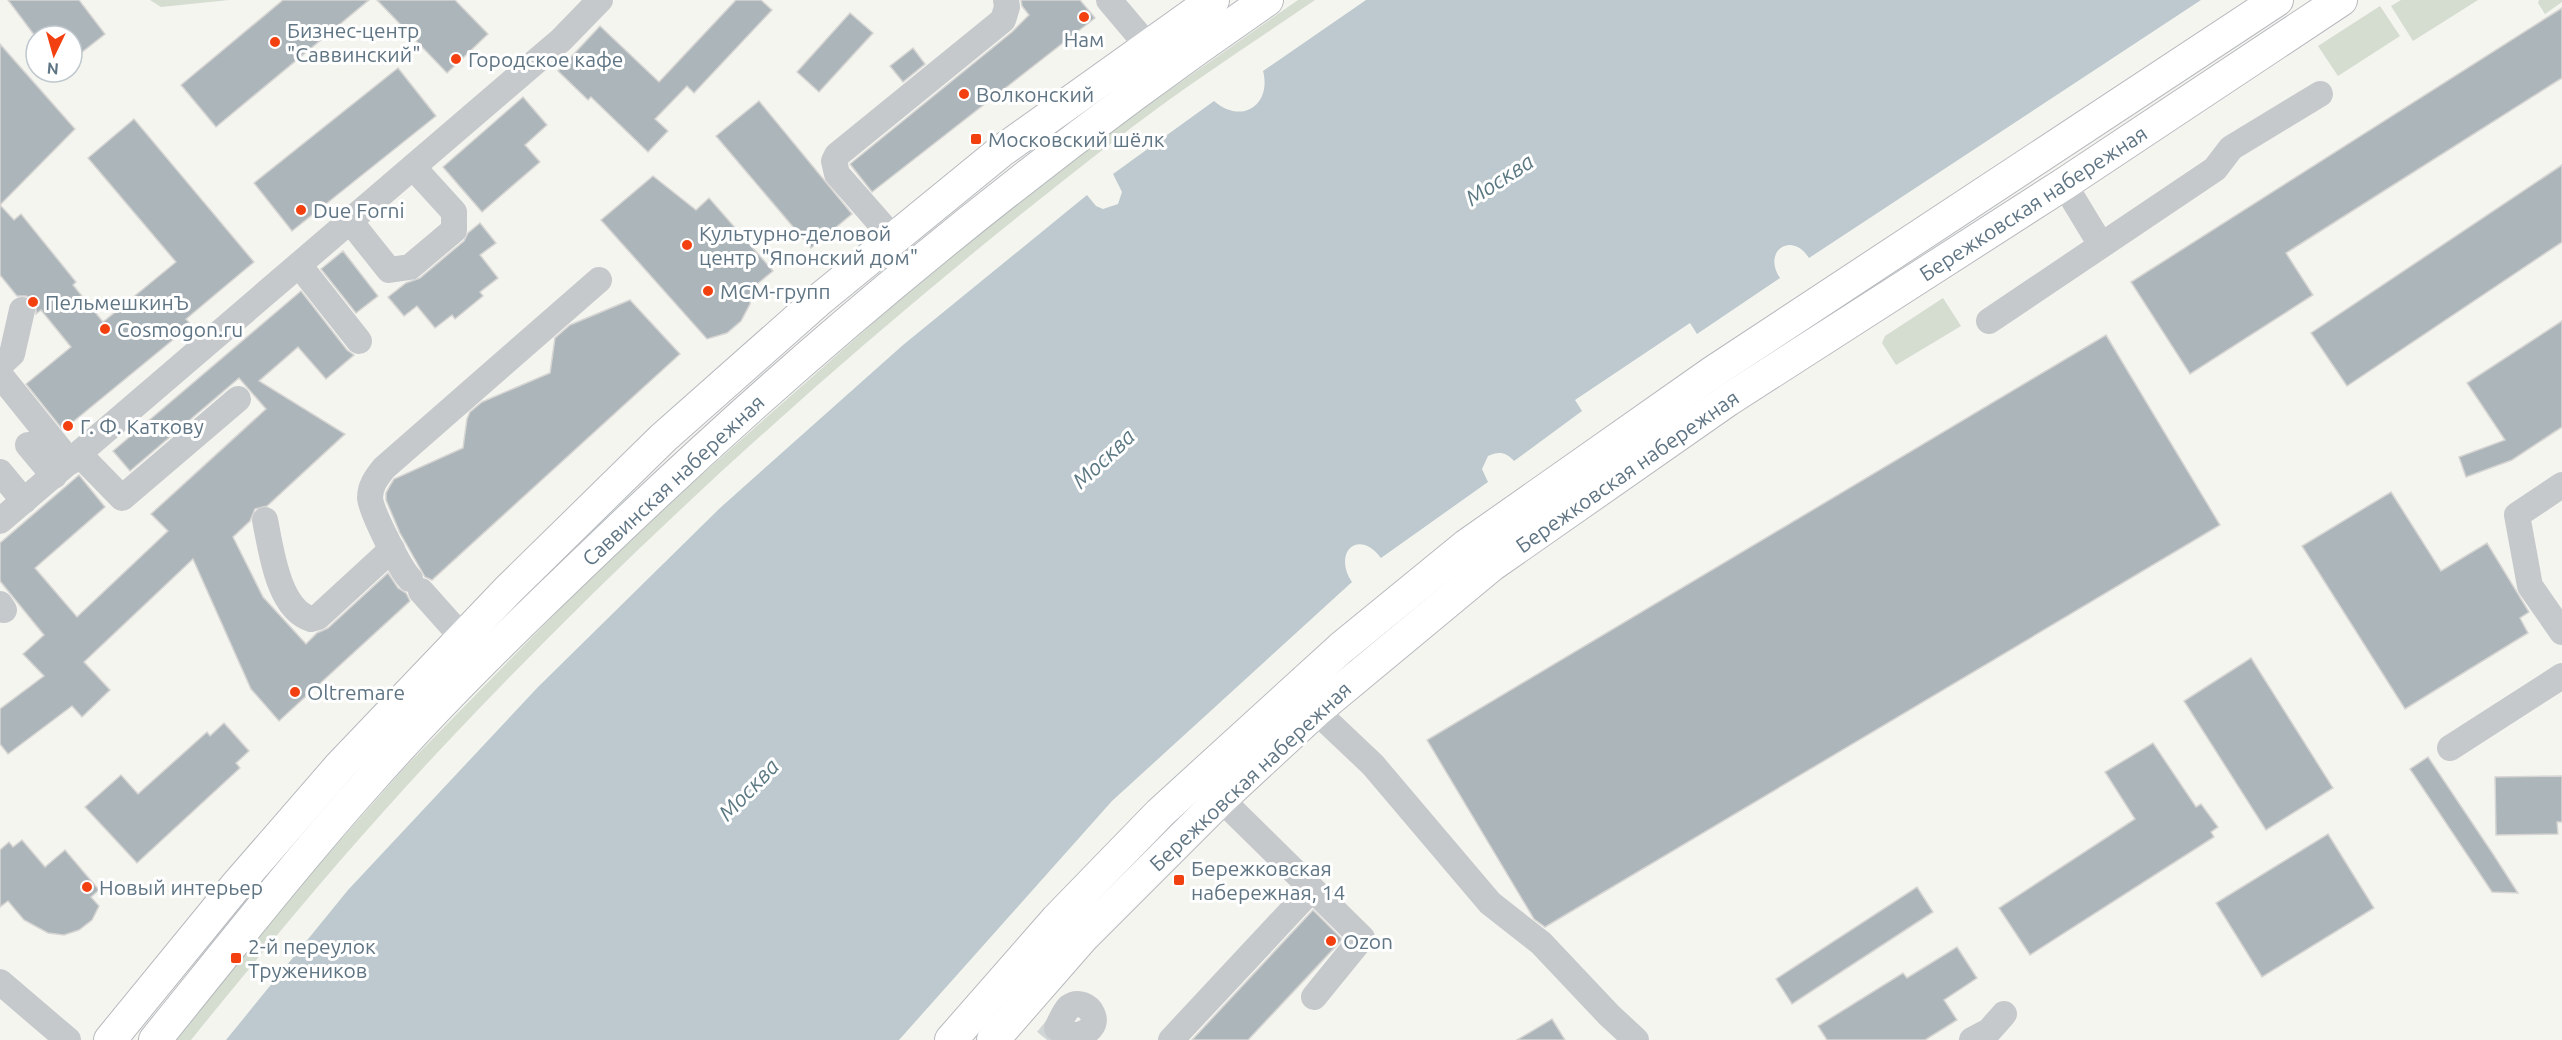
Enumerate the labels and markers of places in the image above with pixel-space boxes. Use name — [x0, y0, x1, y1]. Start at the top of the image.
marker: Нам — [1077, 10, 1091, 24]
place label: Бизнес-центр "Саввинский" — [287, 18, 421, 66]
place label: Нам — [1064, 27, 1104, 51]
marker: Бизнес-центр "Саввинский" — [268, 35, 282, 49]
place label: Городское кафе — [468, 47, 623, 71]
marker: Городское кафе — [449, 52, 463, 66]
place label: Волконский — [976, 82, 1094, 106]
marker: Волконский — [957, 87, 971, 101]
place label: Московский шёлк — [988, 127, 1165, 151]
marker: Московский шёлк — [969, 132, 983, 146]
place label: Due Forni — [313, 198, 405, 222]
marker: Due Forni — [294, 203, 308, 217]
place label: Культурно-деловой центр "Японский дом" — [699, 221, 918, 269]
marker: Культурно-деловой центр "Японский дом" — [680, 238, 694, 252]
place label: МСМ-групп — [720, 279, 830, 303]
marker: МСМ-групп — [701, 284, 715, 298]
place label: ПельмешкинЪ — [45, 290, 189, 314]
marker: ПельмешкинЪ — [26, 295, 40, 309]
place label: Cosmogon.ru — [117, 317, 243, 341]
marker: Cosmogon.ru — [98, 322, 112, 336]
place label: Г. Ф. Каткову — [80, 414, 204, 438]
marker: Г. Ф. Каткову — [61, 419, 75, 433]
place label: Oltremare — [307, 680, 405, 704]
marker: Oltremare — [288, 685, 302, 699]
place label: Бережковская набережная, 14 — [1191, 856, 1345, 904]
marker: Бережковская набережная, 14 — [1172, 873, 1186, 887]
place label: Новый интерьер — [99, 875, 263, 899]
marker: Новый интерьер — [80, 880, 94, 894]
place label: Ozon — [1343, 929, 1393, 953]
place label: 2-й переулок Тружеников — [248, 934, 376, 982]
marker: Ozon — [1324, 934, 1338, 948]
marker: 2-й переулок Тружеников — [229, 951, 243, 965]

